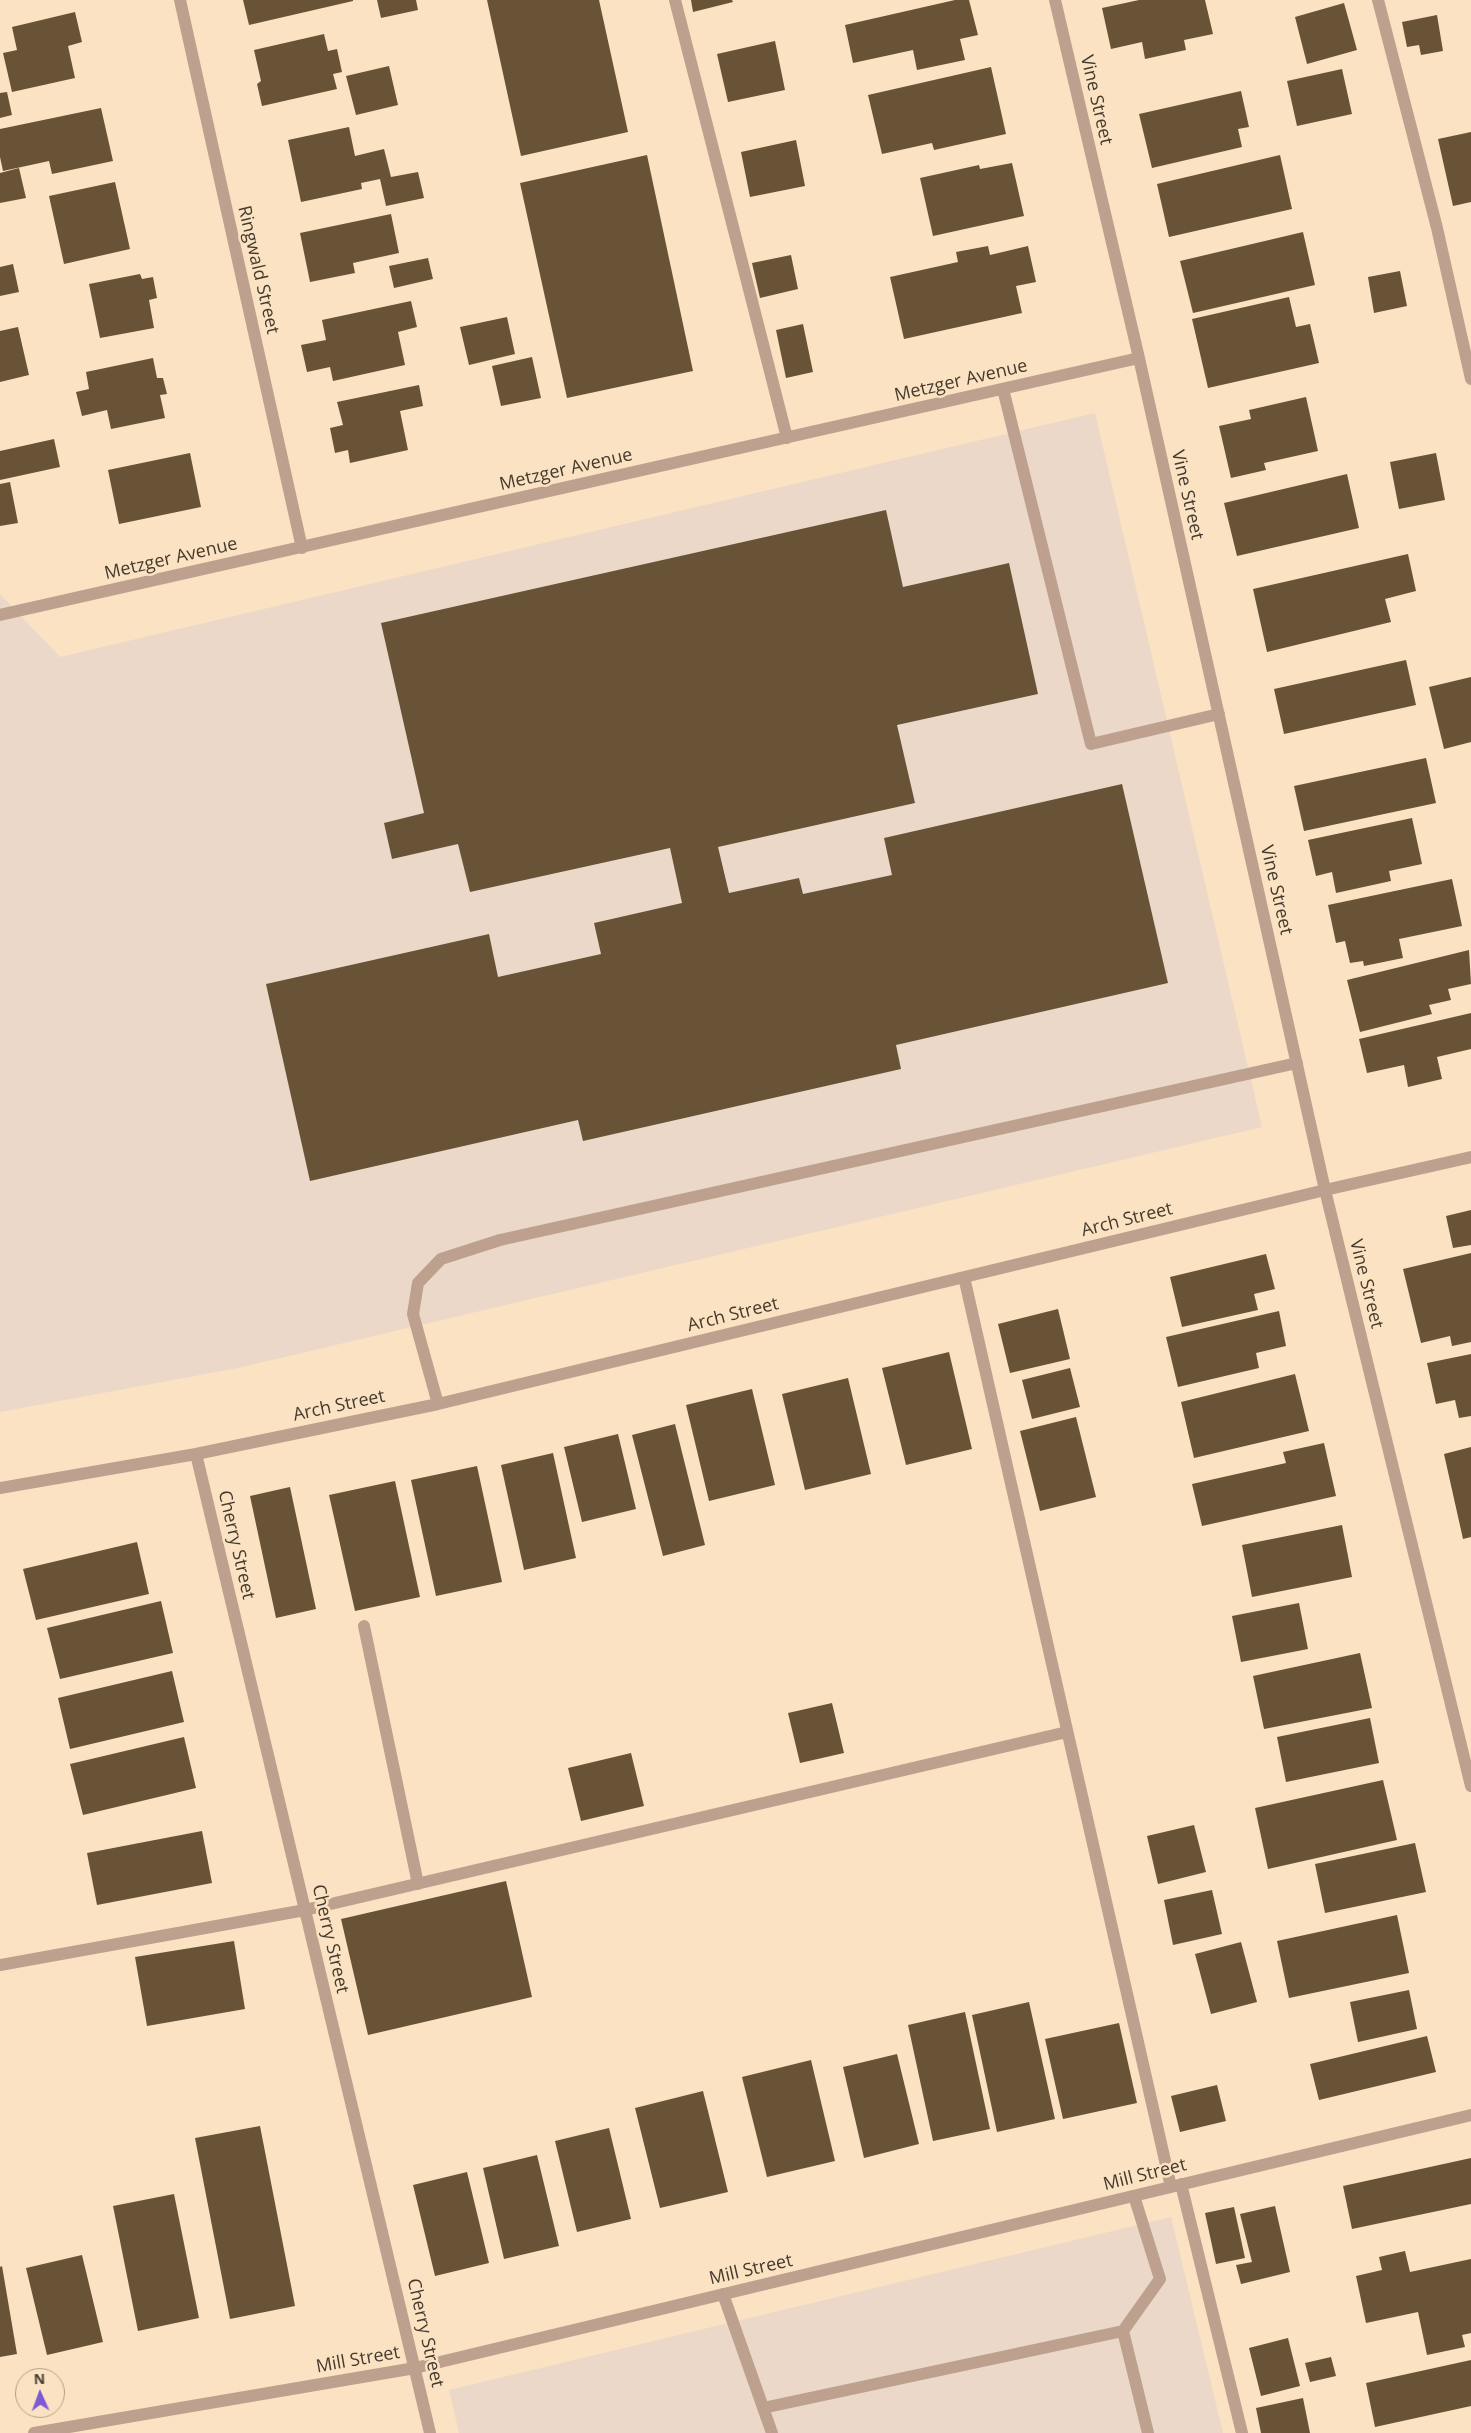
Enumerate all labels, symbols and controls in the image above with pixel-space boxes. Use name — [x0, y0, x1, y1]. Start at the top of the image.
street label: Vine Street — [1075, 53, 1117, 147]
street label: Ringwald Street — [233, 204, 283, 336]
street label: Metzger Avenue — [892, 355, 1030, 407]
street label: Metzger Avenue — [497, 444, 635, 496]
street label: Vine Street — [1166, 448, 1208, 542]
street label: Metzger Avenue — [102, 533, 240, 585]
street label: Vine Street — [1255, 843, 1297, 937]
street label: Arch Street — [1079, 1198, 1175, 1242]
street label: Vine Street — [1344, 1237, 1388, 1331]
street label: Arch Street — [685, 1293, 781, 1337]
street label: Arch Street — [291, 1386, 387, 1426]
street label: Cherry Street — [213, 1488, 259, 1602]
street label: Cherry Street — [307, 1882, 353, 1996]
street label: Mill Street — [1101, 2154, 1189, 2196]
street label: Mill Street — [707, 2250, 795, 2290]
street label: Cherry Street — [402, 2276, 448, 2390]
street label: Mill Street — [314, 2342, 402, 2378]
north arrow — [15, 2368, 65, 2418]
text: N — [33, 2369, 46, 2388]

